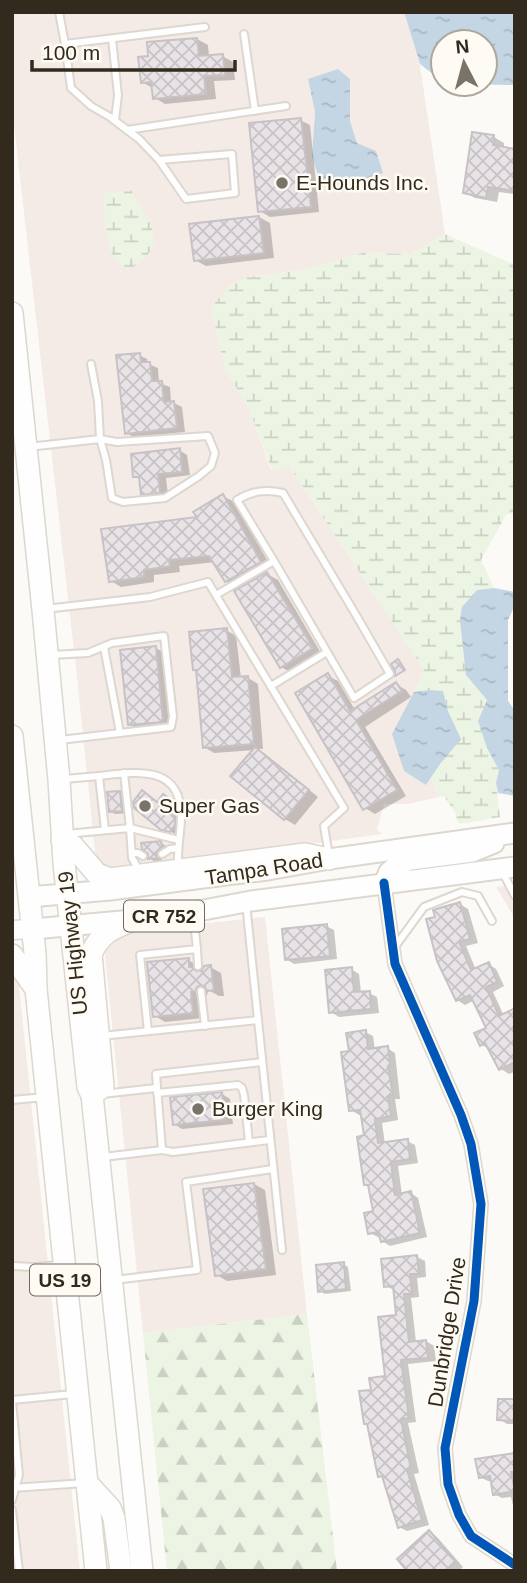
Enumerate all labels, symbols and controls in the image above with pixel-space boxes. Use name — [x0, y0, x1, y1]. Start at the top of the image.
scale bar — [32, 28, 234, 72]
north arrow — [429, 28, 499, 98]
text: N — [454, 35, 470, 58]
text: 100 m — [42, 41, 100, 64]
place label: E-Hounds Inc. — [296, 171, 429, 194]
marker: E-Hounds Inc. — [274, 175, 290, 191]
place label: Super Gas — [159, 794, 259, 817]
marker: Super Gas — [137, 798, 153, 814]
street label: Tampa Road — [203, 848, 325, 889]
street label: US Highway 19 — [54, 870, 92, 1016]
road number: CR 752 — [124, 900, 204, 932]
place label: Burger King — [212, 1097, 323, 1120]
marker: Burger King — [190, 1101, 206, 1117]
street label: Dunbridge Drive — [423, 1255, 470, 1409]
road number: US 19 — [30, 1264, 100, 1296]

